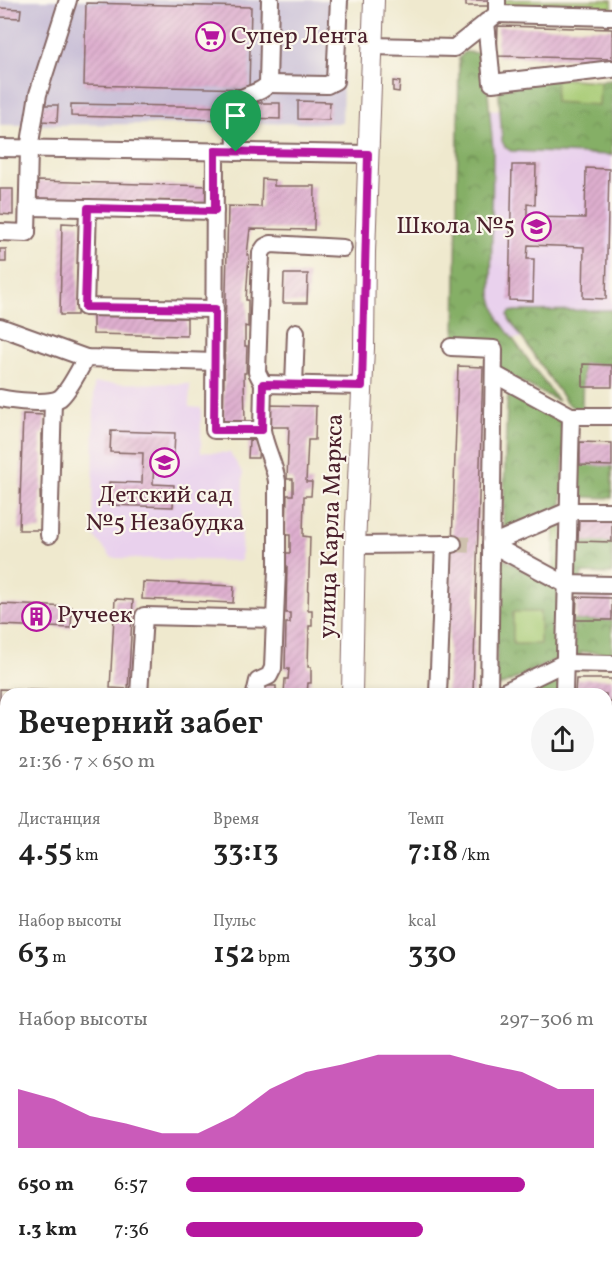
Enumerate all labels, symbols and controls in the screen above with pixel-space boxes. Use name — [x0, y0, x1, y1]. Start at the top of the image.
place label: Супер Лента — [231, 20, 369, 54]
supermarket icon: Супер Лента — [194, 21, 226, 53]
pin — [210, 90, 261, 152]
icon: arrive — [219, 99, 252, 132]
place label: Школа №5 — [396, 210, 515, 244]
school or university icon: Школа №5 — [520, 211, 552, 243]
street label: улица Карла Маркса — [311, 413, 353, 639]
school or university icon: Детский сад №5 Незабудка — [149, 447, 181, 479]
place label: Детский сад №5 Незабудка — [85, 479, 245, 541]
place label: Ручеек — [57, 599, 133, 633]
building icon: Ручеек — [20, 600, 52, 632]
text: Вечерний забег — [18, 702, 263, 748]
button: share — [531, 708, 594, 771]
text: 21:36 · 7 × 650 m — [18, 748, 155, 776]
text: Дистанция — [18, 809, 100, 831]
text: Время — [213, 809, 259, 831]
text: Темп — [408, 809, 444, 831]
text: 4.55 — [18, 831, 73, 873]
text: 33:13 — [213, 831, 279, 873]
text: 7:18 — [408, 831, 458, 873]
text: km — [73, 845, 99, 867]
text: /km — [458, 845, 490, 867]
text: Набор высоты — [18, 911, 122, 933]
text: Пульс — [213, 911, 256, 933]
text: kcal — [408, 911, 436, 933]
text: 63 — [18, 933, 49, 975]
text: 152 — [213, 933, 255, 975]
text: 330 — [408, 933, 456, 975]
text: m — [49, 947, 66, 969]
text: bpm — [255, 947, 290, 969]
text: Набор высоты — [18, 1006, 148, 1034]
text: 297–306 m — [499, 1006, 594, 1034]
text: 650 m — [18, 1171, 74, 1199]
text: 6:57 — [114, 1171, 148, 1199]
text: 1.3 km — [18, 1216, 77, 1244]
text: 7:36 — [114, 1216, 149, 1244]

